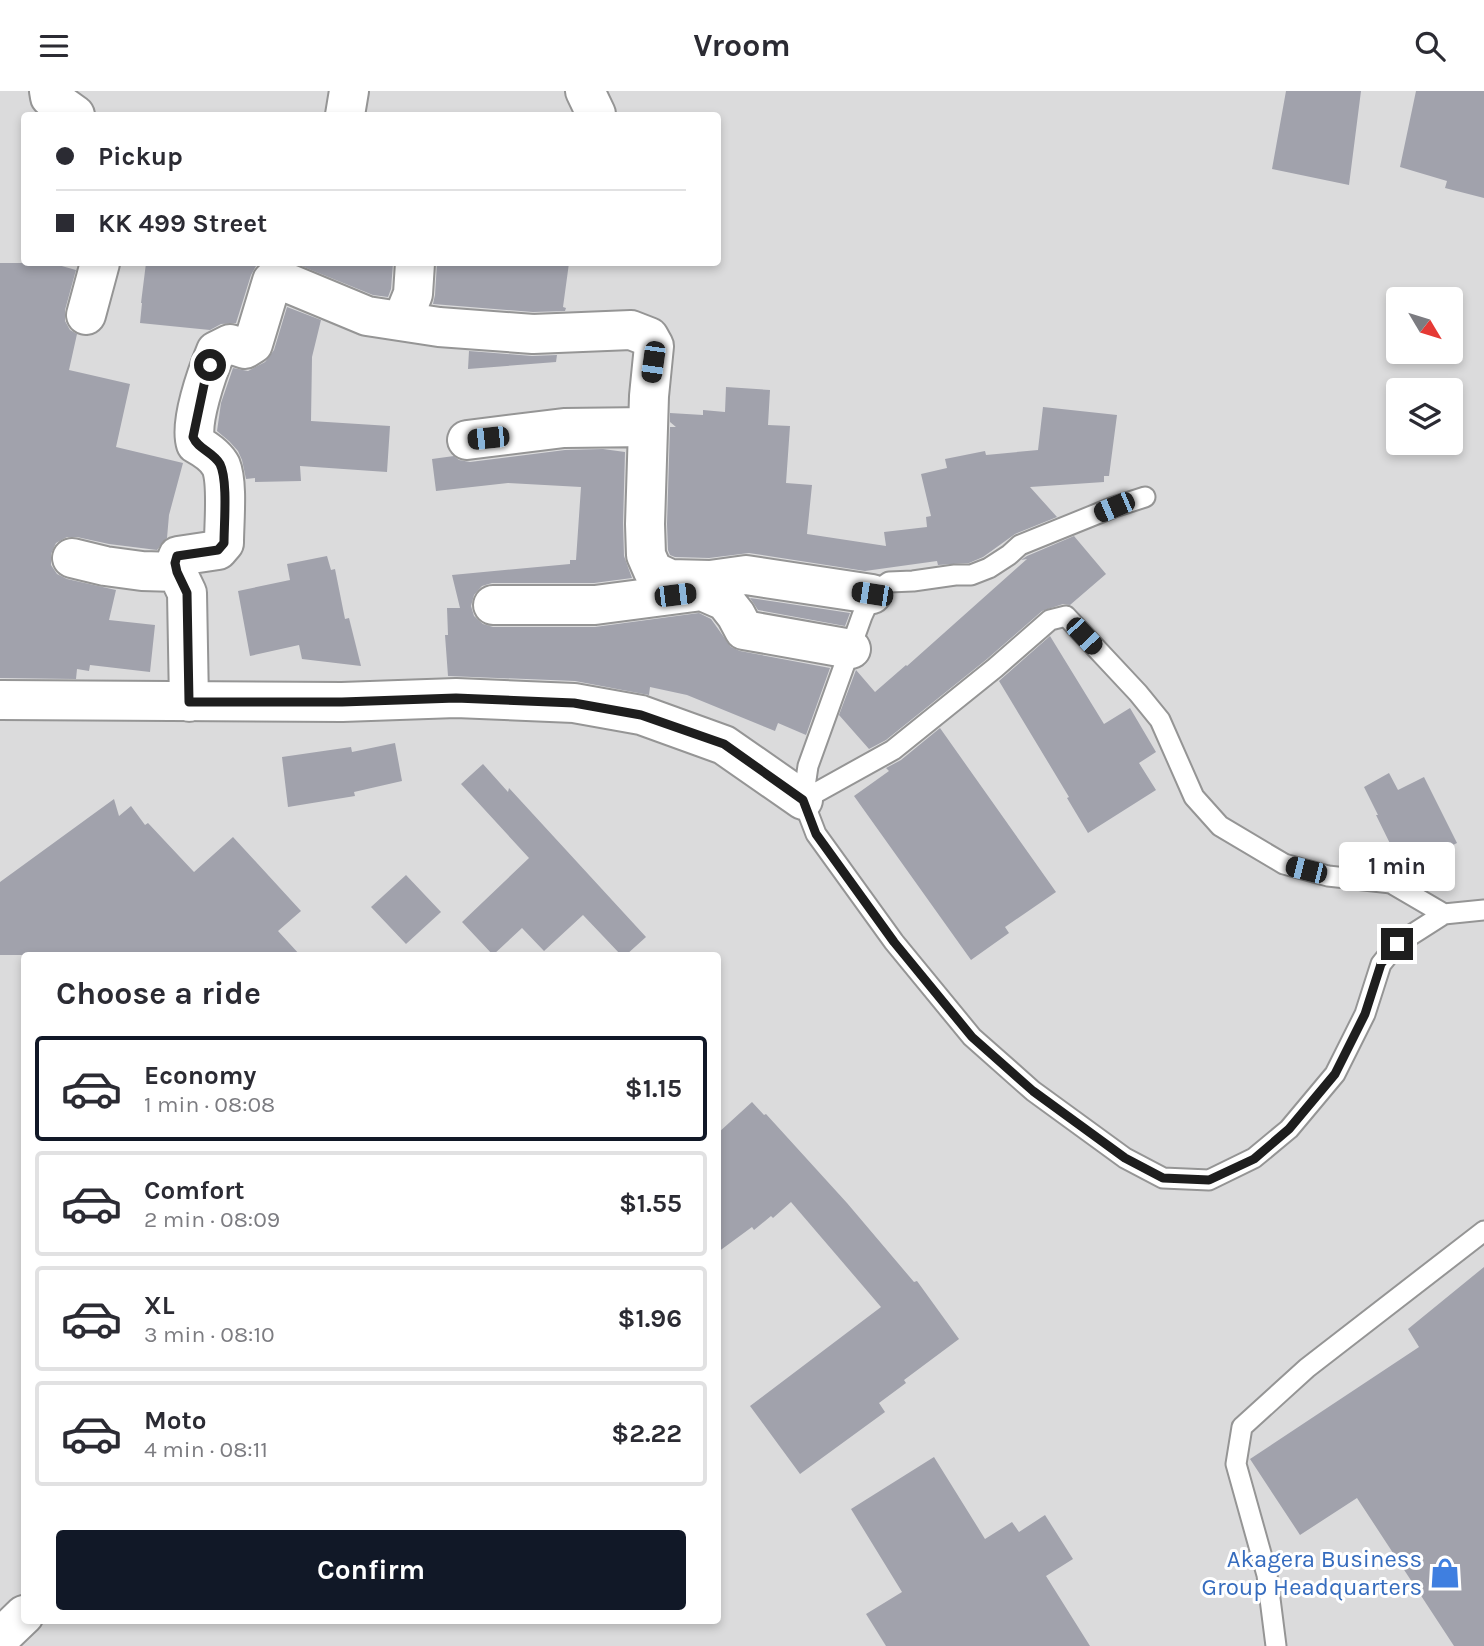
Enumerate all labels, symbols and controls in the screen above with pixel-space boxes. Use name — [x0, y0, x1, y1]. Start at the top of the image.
icon: menu — [35, 27, 73, 65]
text: Vroom — [693, 27, 791, 64]
icon: search — [1411, 27, 1449, 65]
text: Pickup — [98, 141, 183, 172]
text: KK 499 Street — [98, 208, 267, 239]
north arrow — [1386, 287, 1463, 364]
map controls — [1386, 287, 1463, 455]
car — [640, 340, 667, 384]
route start — [194, 349, 226, 381]
button: layers — [1386, 378, 1463, 455]
car — [467, 425, 510, 451]
car — [1091, 489, 1138, 525]
car — [850, 580, 895, 608]
car — [653, 582, 698, 608]
car — [1062, 613, 1107, 659]
callout: 1 min — [1339, 843, 1455, 891]
text: 1 min — [1368, 853, 1426, 880]
car — [1284, 855, 1329, 885]
route end — [1381, 928, 1413, 960]
text: Choose a ride — [56, 975, 261, 1012]
icon: car — [60, 1057, 123, 1120]
text: Economy — [144, 1060, 256, 1091]
text: $1.15 — [625, 1073, 682, 1104]
text: 1 min · 08:08 — [144, 1091, 275, 1118]
icon: car — [60, 1172, 123, 1235]
text: Comfort — [144, 1175, 245, 1206]
text: $1.55 — [619, 1188, 682, 1219]
text: 2 min · 08:09 — [144, 1206, 280, 1233]
icon: car — [60, 1287, 123, 1350]
text: XL — [144, 1290, 175, 1321]
text: $1.96 — [618, 1303, 682, 1334]
text: 3 min · 08:10 — [144, 1321, 275, 1348]
icon: car — [60, 1402, 123, 1465]
text: Moto — [144, 1405, 206, 1436]
text: $2.22 — [611, 1418, 682, 1449]
text: 4 min · 08:11 — [144, 1436, 268, 1463]
button: Confirm — [56, 1530, 686, 1610]
place label: Akagera Business Group Headquarters — [1202, 1545, 1422, 1601]
shop icon: Akagera Business Group Headquarters — [1428, 1556, 1462, 1590]

